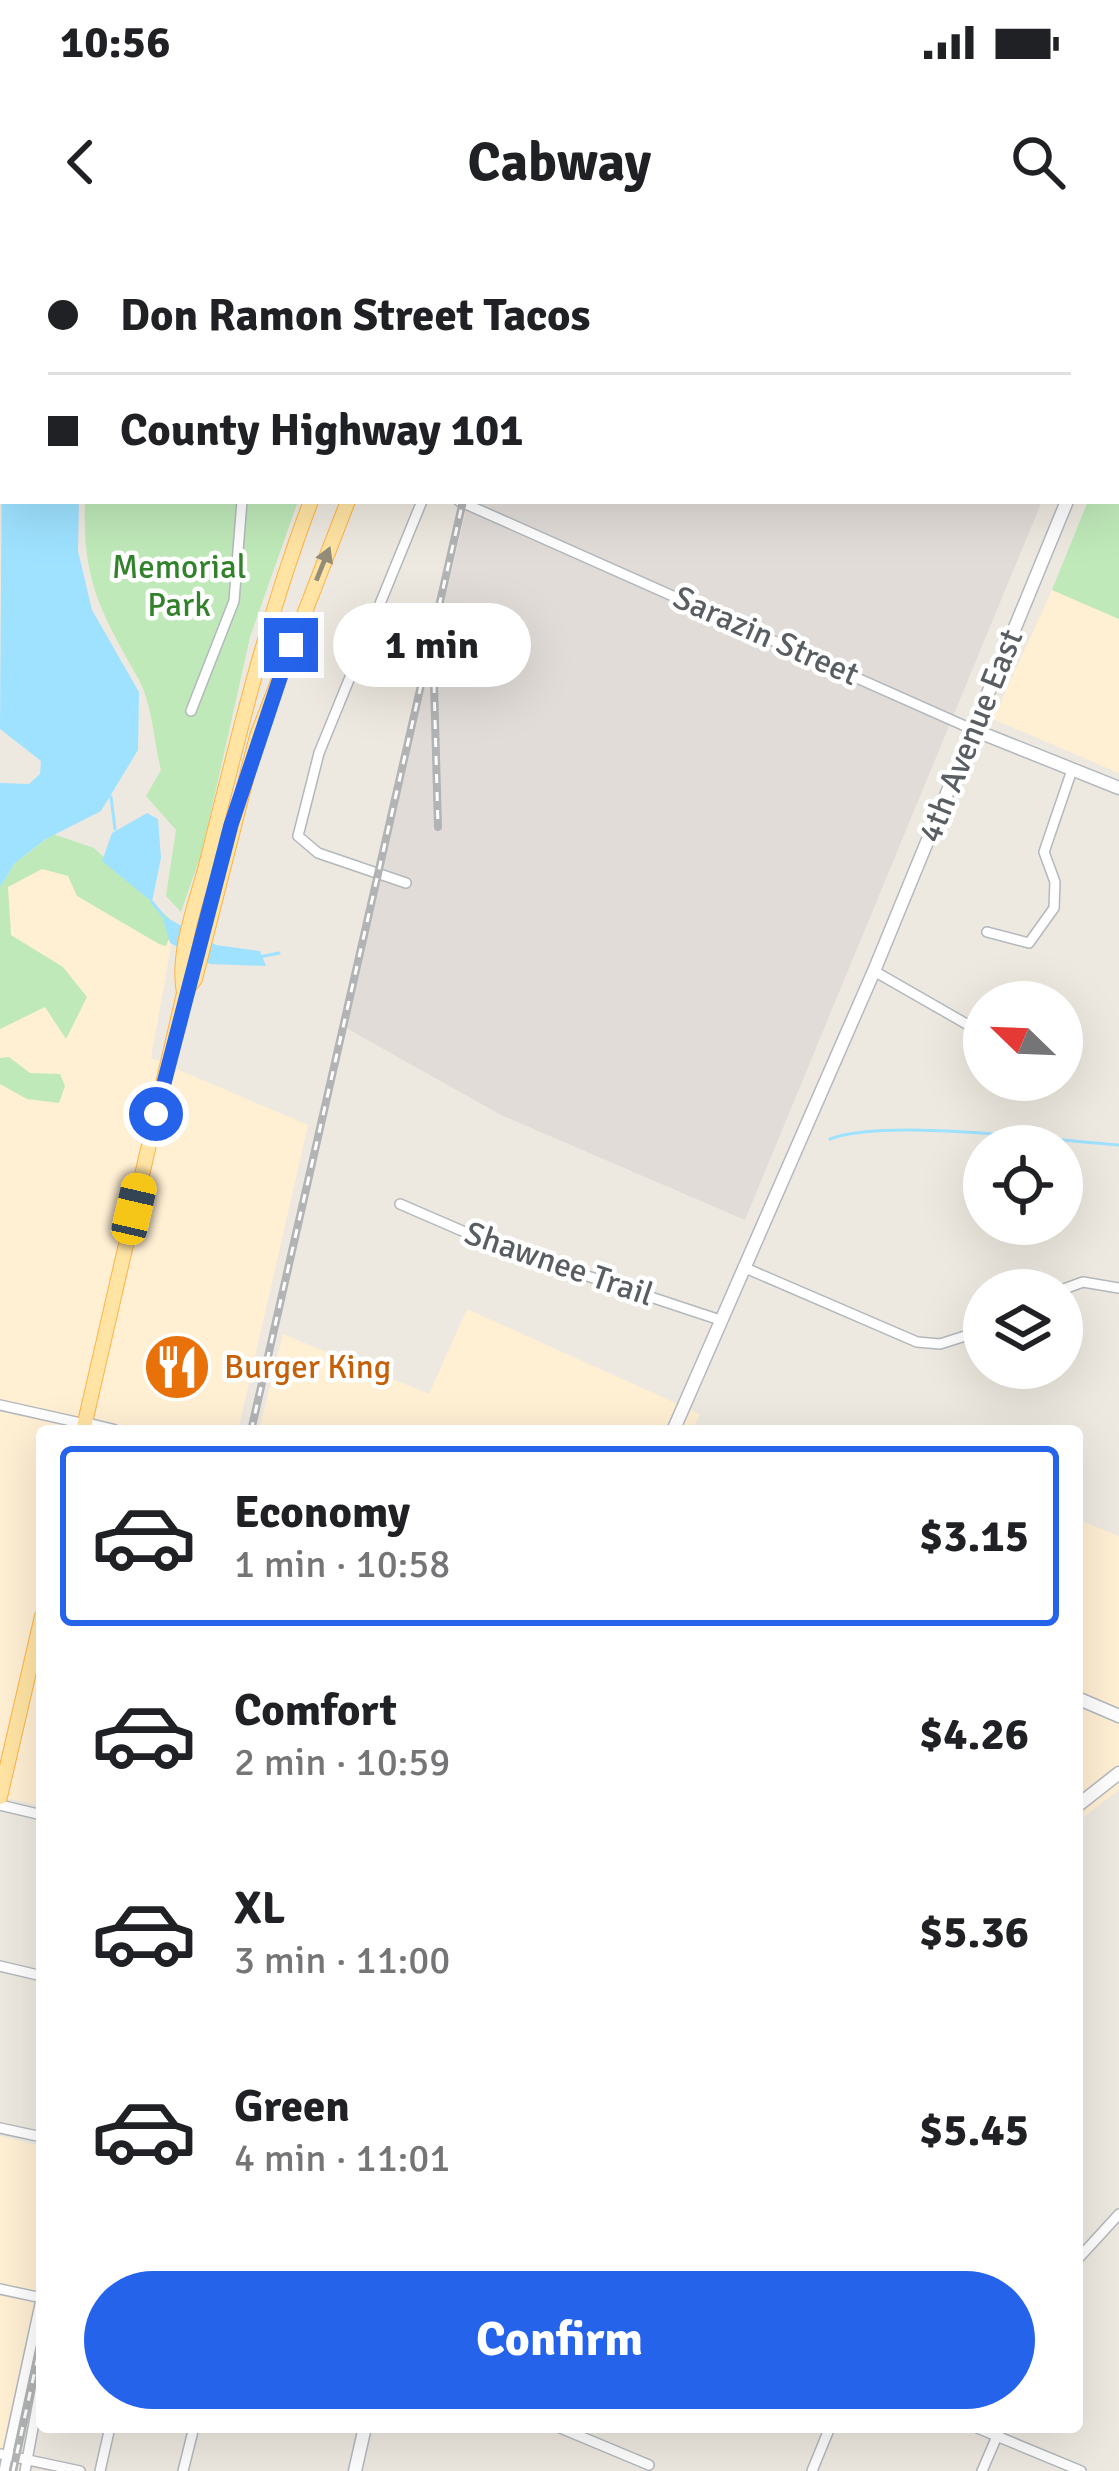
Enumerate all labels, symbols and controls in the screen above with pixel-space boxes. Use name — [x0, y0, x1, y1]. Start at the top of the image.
text: 10:56 — [60, 15, 170, 70]
icon: back — [48, 129, 114, 195]
text: Cabway — [468, 129, 651, 196]
icon: search — [1005, 129, 1071, 195]
text: Don Ramon Street Tacos — [120, 288, 591, 343]
text: County Highway 101 — [120, 403, 524, 458]
one-way arrow — [314, 546, 333, 582]
park label: Memorial Park — [112, 547, 246, 626]
street label: Sarazin Street — [667, 577, 865, 695]
callout: 1 min — [333, 603, 531, 687]
route end — [264, 618, 318, 672]
text: 1 min — [385, 621, 479, 669]
street label: 4th Avenue East — [910, 623, 1032, 849]
north arrow — [963, 981, 1083, 1101]
map controls — [963, 981, 1083, 1389]
route start — [129, 1087, 183, 1141]
button: locate — [963, 1125, 1083, 1245]
car — [108, 1170, 160, 1248]
street label: Shawnee Trail — [459, 1213, 659, 1315]
button: layers — [963, 1269, 1083, 1389]
restaurant icon: Burger King — [142, 1332, 212, 1402]
place label: Burger King — [224, 1347, 391, 1388]
icon: car — [90, 1482, 198, 1590]
text: Economy — [234, 1485, 410, 1540]
text: $3.15 — [919, 1509, 1029, 1564]
text: 1 min · 10:58 — [234, 1540, 450, 1588]
icon: car — [90, 1680, 198, 1788]
text: Comfort — [234, 1683, 397, 1738]
text: $4.26 — [919, 1707, 1029, 1762]
text: 2 min · 10:59 — [234, 1738, 450, 1786]
icon: car — [90, 1878, 198, 1986]
text: XL — [234, 1881, 285, 1936]
text: $5.36 — [919, 1905, 1029, 1960]
text: 3 min · 11:00 — [234, 1936, 450, 1984]
icon: car — [90, 2076, 198, 2184]
text: Green — [234, 2079, 350, 2134]
text: $5.45 — [919, 2103, 1029, 2158]
text: 4 min · 11:01 — [234, 2134, 450, 2182]
button: Confirm — [84, 2271, 1035, 2409]

